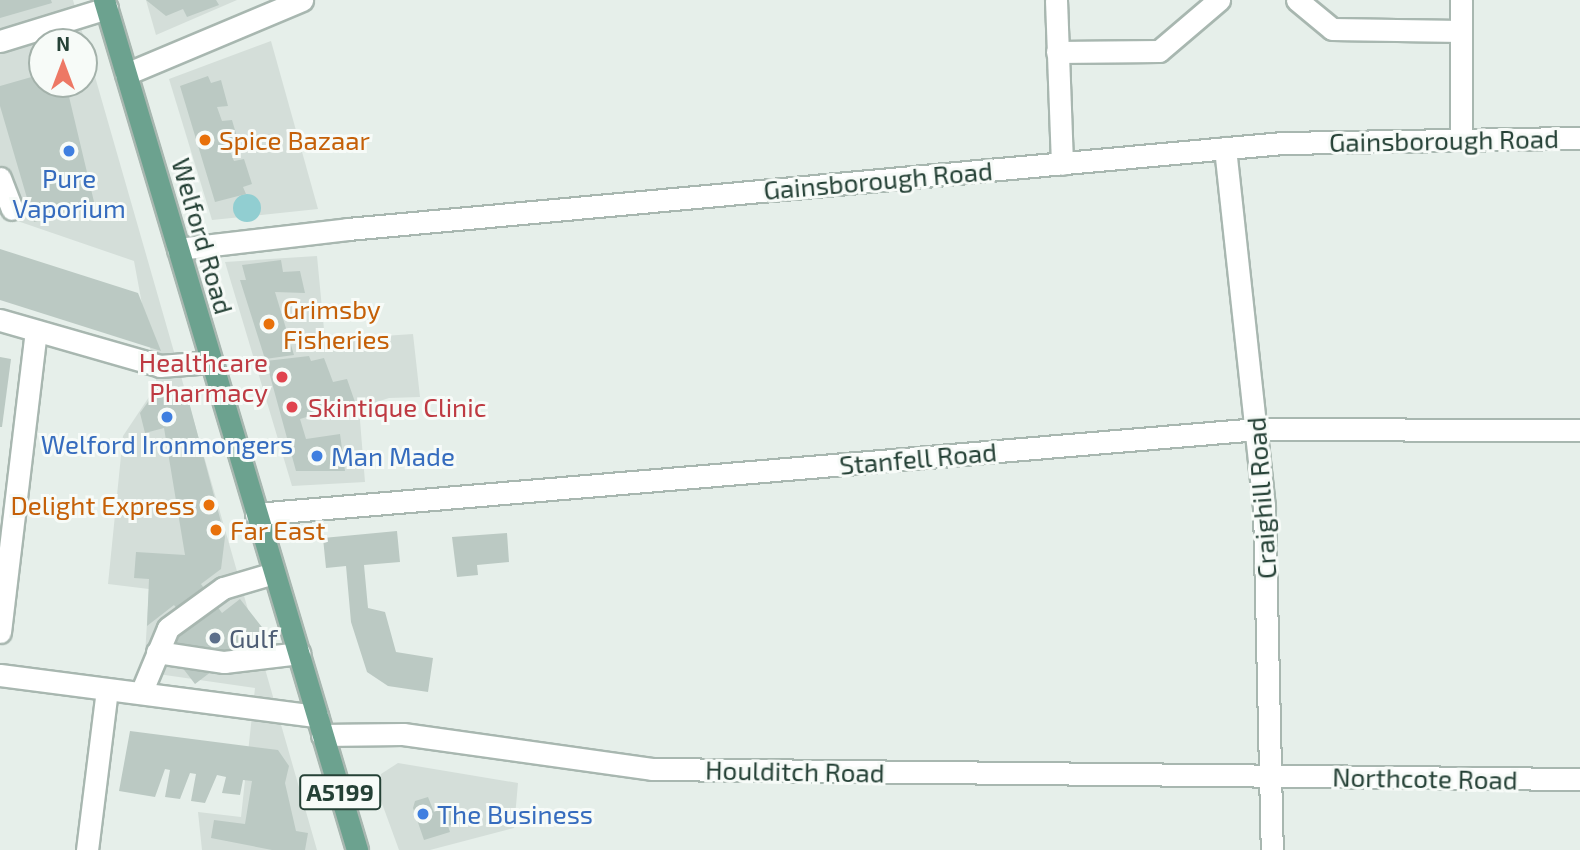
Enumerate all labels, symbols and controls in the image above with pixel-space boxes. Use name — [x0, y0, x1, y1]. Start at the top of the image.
north arrow — [28, 28, 98, 98]
text: N — [56, 32, 70, 55]
street label: Gainsborough Road — [1329, 122, 1559, 158]
place label: Spice Bazaar — [219, 124, 370, 156]
marker: Spice Bazaar — [197, 132, 213, 148]
marker: Pure Vaporium — [61, 143, 77, 159]
street label: Welford Road — [166, 154, 240, 318]
street label: Gainsborough Road — [762, 154, 994, 206]
place label: Pure Vaporium — [12, 162, 126, 224]
place label: Grimsby Fisheries — [283, 293, 390, 354]
marker: Grimsby Fisheries — [261, 316, 277, 332]
place label: Healthcare Pharmacy — [139, 346, 268, 408]
marker: Healthcare Pharmacy — [274, 369, 290, 385]
place label: Skintique Clinic — [308, 391, 486, 423]
marker: Skintique Clinic — [282, 397, 302, 417]
marker: Welford Ironmongers — [159, 409, 175, 425]
street label: Craighill Road — [1240, 416, 1282, 580]
place label: Welford Ironmongers — [41, 428, 293, 460]
street label: Stanfell Road — [838, 436, 998, 480]
place label: Man Made — [331, 440, 455, 472]
marker: Man Made — [309, 448, 325, 464]
place label: Delight Express — [10, 489, 195, 521]
marker: Delight Express — [201, 497, 217, 513]
place label: Far East — [230, 514, 326, 546]
marker: Far East — [208, 522, 224, 538]
place label: Gulf — [229, 622, 278, 654]
marker: Gulf — [207, 630, 223, 646]
street label: Houlditch Road — [705, 754, 885, 788]
street label: Northcote Road — [1332, 761, 1518, 795]
road number: A5199 — [298, 772, 382, 812]
place label: The Business — [437, 798, 593, 830]
marker: The Business — [415, 806, 431, 822]

